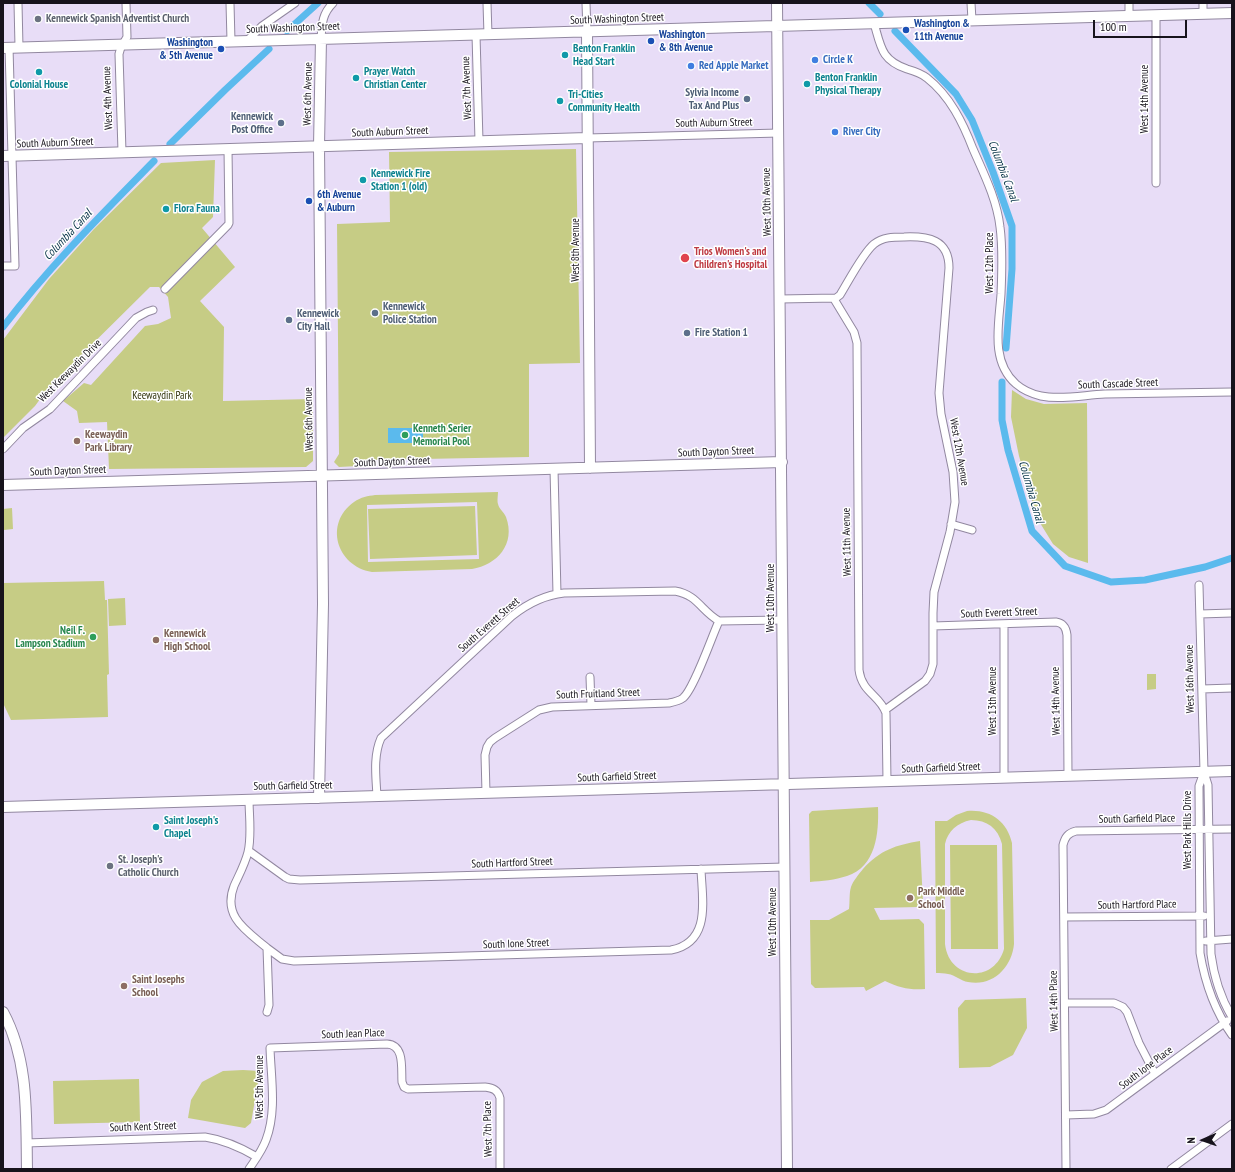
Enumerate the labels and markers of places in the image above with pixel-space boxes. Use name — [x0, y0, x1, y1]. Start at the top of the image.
place label: Kennewick Spanish Adventist Church — [46, 12, 189, 26]
marker: Kennewick Spanish Adventist Church — [33, 14, 43, 24]
place label: Washington & 11th Avenue — [914, 17, 970, 43]
marker: Washington & 11th Avenue — [901, 25, 911, 35]
place label: Washington & 8th Avenue — [659, 28, 713, 54]
place label: Washington & 5th Avenue — [159, 36, 213, 62]
marker: Washington & 8th Avenue — [646, 36, 656, 46]
place label: Benton Franklin Head Start — [573, 42, 635, 68]
marker: Washington & 5th Avenue — [216, 44, 226, 54]
marker: Benton Franklin Head Start — [560, 50, 570, 60]
place label: Circle K — [823, 53, 853, 67]
marker: Circle K — [810, 55, 820, 65]
place label: Red Apple Market — [699, 59, 768, 73]
marker: Red Apple Market — [686, 61, 696, 71]
place label: Prayer Watch Christian Center — [364, 65, 426, 91]
marker: Colonial House — [34, 67, 44, 77]
place label: Benton Franklin Physical Therapy — [815, 71, 881, 97]
marker: Prayer Watch Christian Center — [351, 73, 361, 83]
place label: Colonial House — [10, 78, 68, 92]
marker: Benton Franklin Physical Therapy — [802, 79, 812, 89]
place label: Sylvia Income Tax And Plus — [685, 86, 739, 112]
place label: Tri-Cities Community Health — [568, 88, 640, 114]
marker: Sylvia Income Tax And Plus — [742, 94, 752, 104]
marker: Tri-Cities Community Health — [555, 96, 565, 106]
place label: Kennewick Post Office — [231, 110, 273, 136]
marker: Kennewick Post Office — [276, 118, 286, 128]
place label: River City — [843, 125, 880, 139]
marker: River City — [830, 127, 840, 137]
place label: Kennewick Fire Station 1 (old) — [371, 167, 430, 193]
marker: Kennewick Fire Station 1 (old) — [358, 175, 368, 185]
place label: 6th Avenue & Auburn — [317, 188, 361, 214]
marker: 6th Avenue & Auburn — [304, 196, 314, 206]
place label: Flora Fauna — [174, 202, 220, 216]
marker: Flora Fauna — [161, 204, 171, 214]
place label: Trios Women's and Children's Hospital — [694, 245, 767, 271]
marker: Trios Women's and Children's Hospital — [679, 252, 691, 264]
place label: Kennewick Police Station — [383, 300, 437, 326]
place label: Kennewick City Hall — [297, 307, 339, 333]
marker: Kennewick Police Station — [370, 308, 380, 318]
marker: Kennewick City Hall — [284, 315, 294, 325]
place label: Fire Station 1 — [695, 326, 748, 340]
marker: Fire Station 1 — [682, 328, 692, 338]
place label: Kenneth Serier Memorial Pool — [413, 422, 471, 448]
place label: Keewaydin Park Library — [85, 428, 132, 454]
marker: Kenneth Serier Memorial Pool — [400, 430, 410, 440]
marker: Keewaydin Park Library — [72, 436, 82, 446]
place label: Neil F. Lampson Stadium — [16, 624, 85, 650]
place label: Kennewick High School — [164, 627, 210, 653]
marker: Neil F. Lampson Stadium — [88, 632, 98, 642]
marker: Kennewick High School — [151, 635, 161, 645]
place label: Saint Joseph's Chapel — [164, 814, 218, 840]
marker: Saint Joseph's Chapel — [151, 822, 161, 832]
place label: St. Joseph's Catholic Church — [118, 853, 179, 879]
marker: St. Joseph's Catholic Church — [105, 861, 115, 871]
place label: Park Middle School — [918, 885, 964, 911]
marker: Park Middle School — [905, 893, 915, 903]
place label: Saint Josephs School — [132, 973, 185, 999]
marker: Saint Josephs School — [119, 981, 129, 991]

